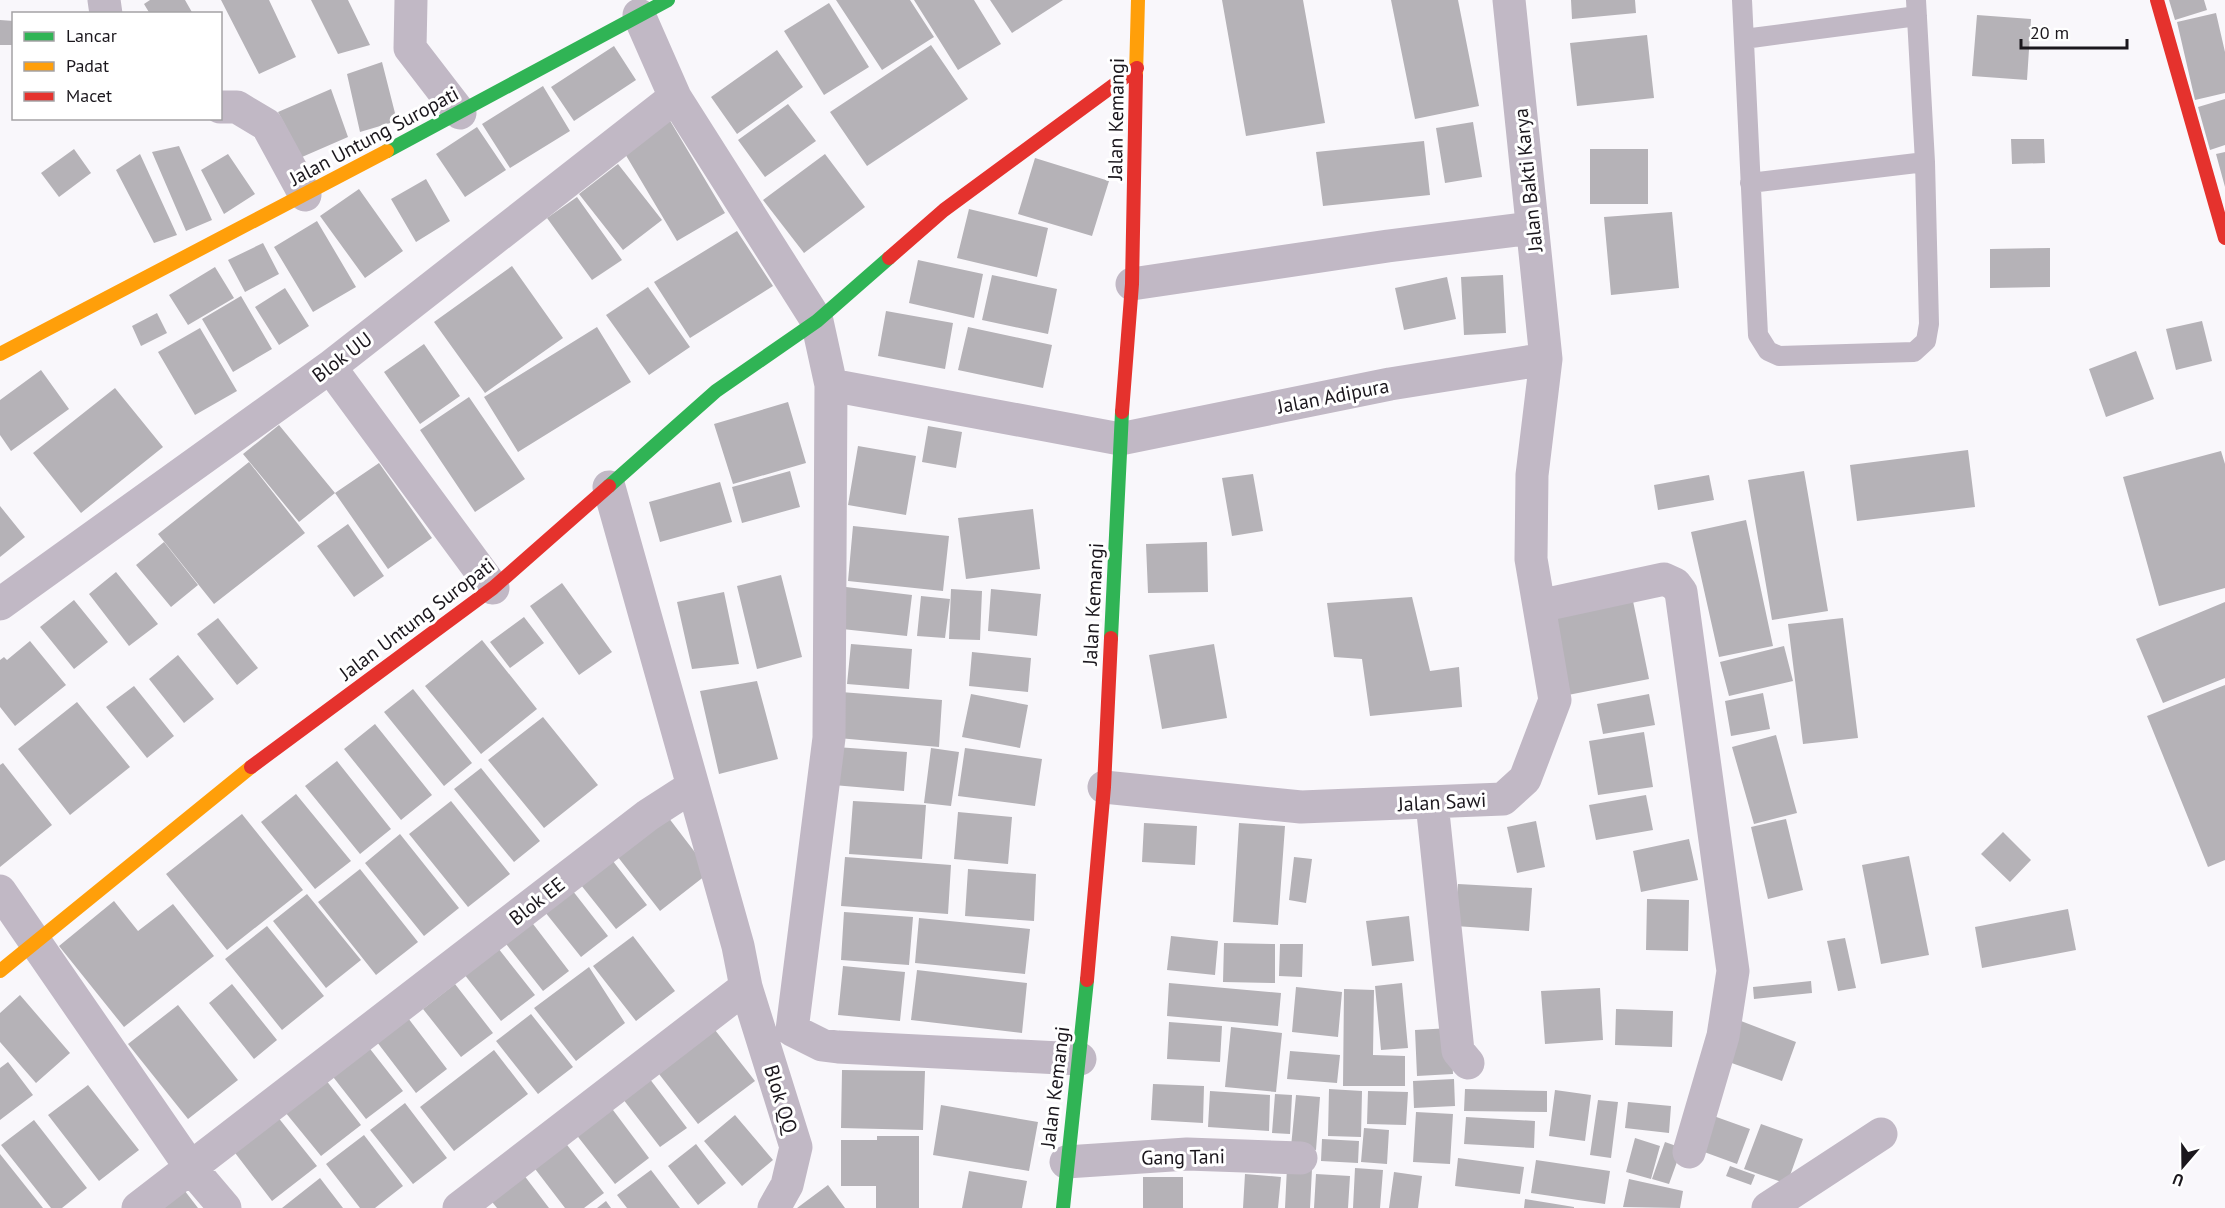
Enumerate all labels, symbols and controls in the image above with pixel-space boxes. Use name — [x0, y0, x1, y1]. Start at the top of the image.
legend — [12, 12, 222, 120]
scale bar — [2021, 12, 2128, 50]
text: 20 m — [2030, 21, 2069, 44]
text: Lancar — [66, 24, 117, 47]
text: Padat — [66, 54, 109, 77]
street label: Jalan Kemangi — [1102, 58, 1130, 181]
street label: Jalan Untung Suropati — [284, 80, 463, 192]
text: Macet — [66, 84, 112, 107]
street label: Jalan Bakti Karya — [1508, 107, 1549, 254]
street label: Blok UU — [307, 326, 377, 388]
street label: Jalan Adipura — [1274, 372, 1391, 420]
street label: Jalan Kemangi — [1077, 542, 1109, 667]
street label: Jalan Untung Suropati — [333, 552, 500, 687]
street label: Jalan Sawi — [1396, 787, 1487, 817]
street label: Blok EE — [504, 871, 570, 931]
street label: Jalan Kemangi — [1035, 1025, 1075, 1150]
street label: Blok QQ — [758, 1062, 804, 1137]
north arrow — [2153, 1136, 2213, 1196]
street label: Gang Tani — [1141, 1143, 1225, 1171]
text: U — [2170, 1169, 2186, 1191]

